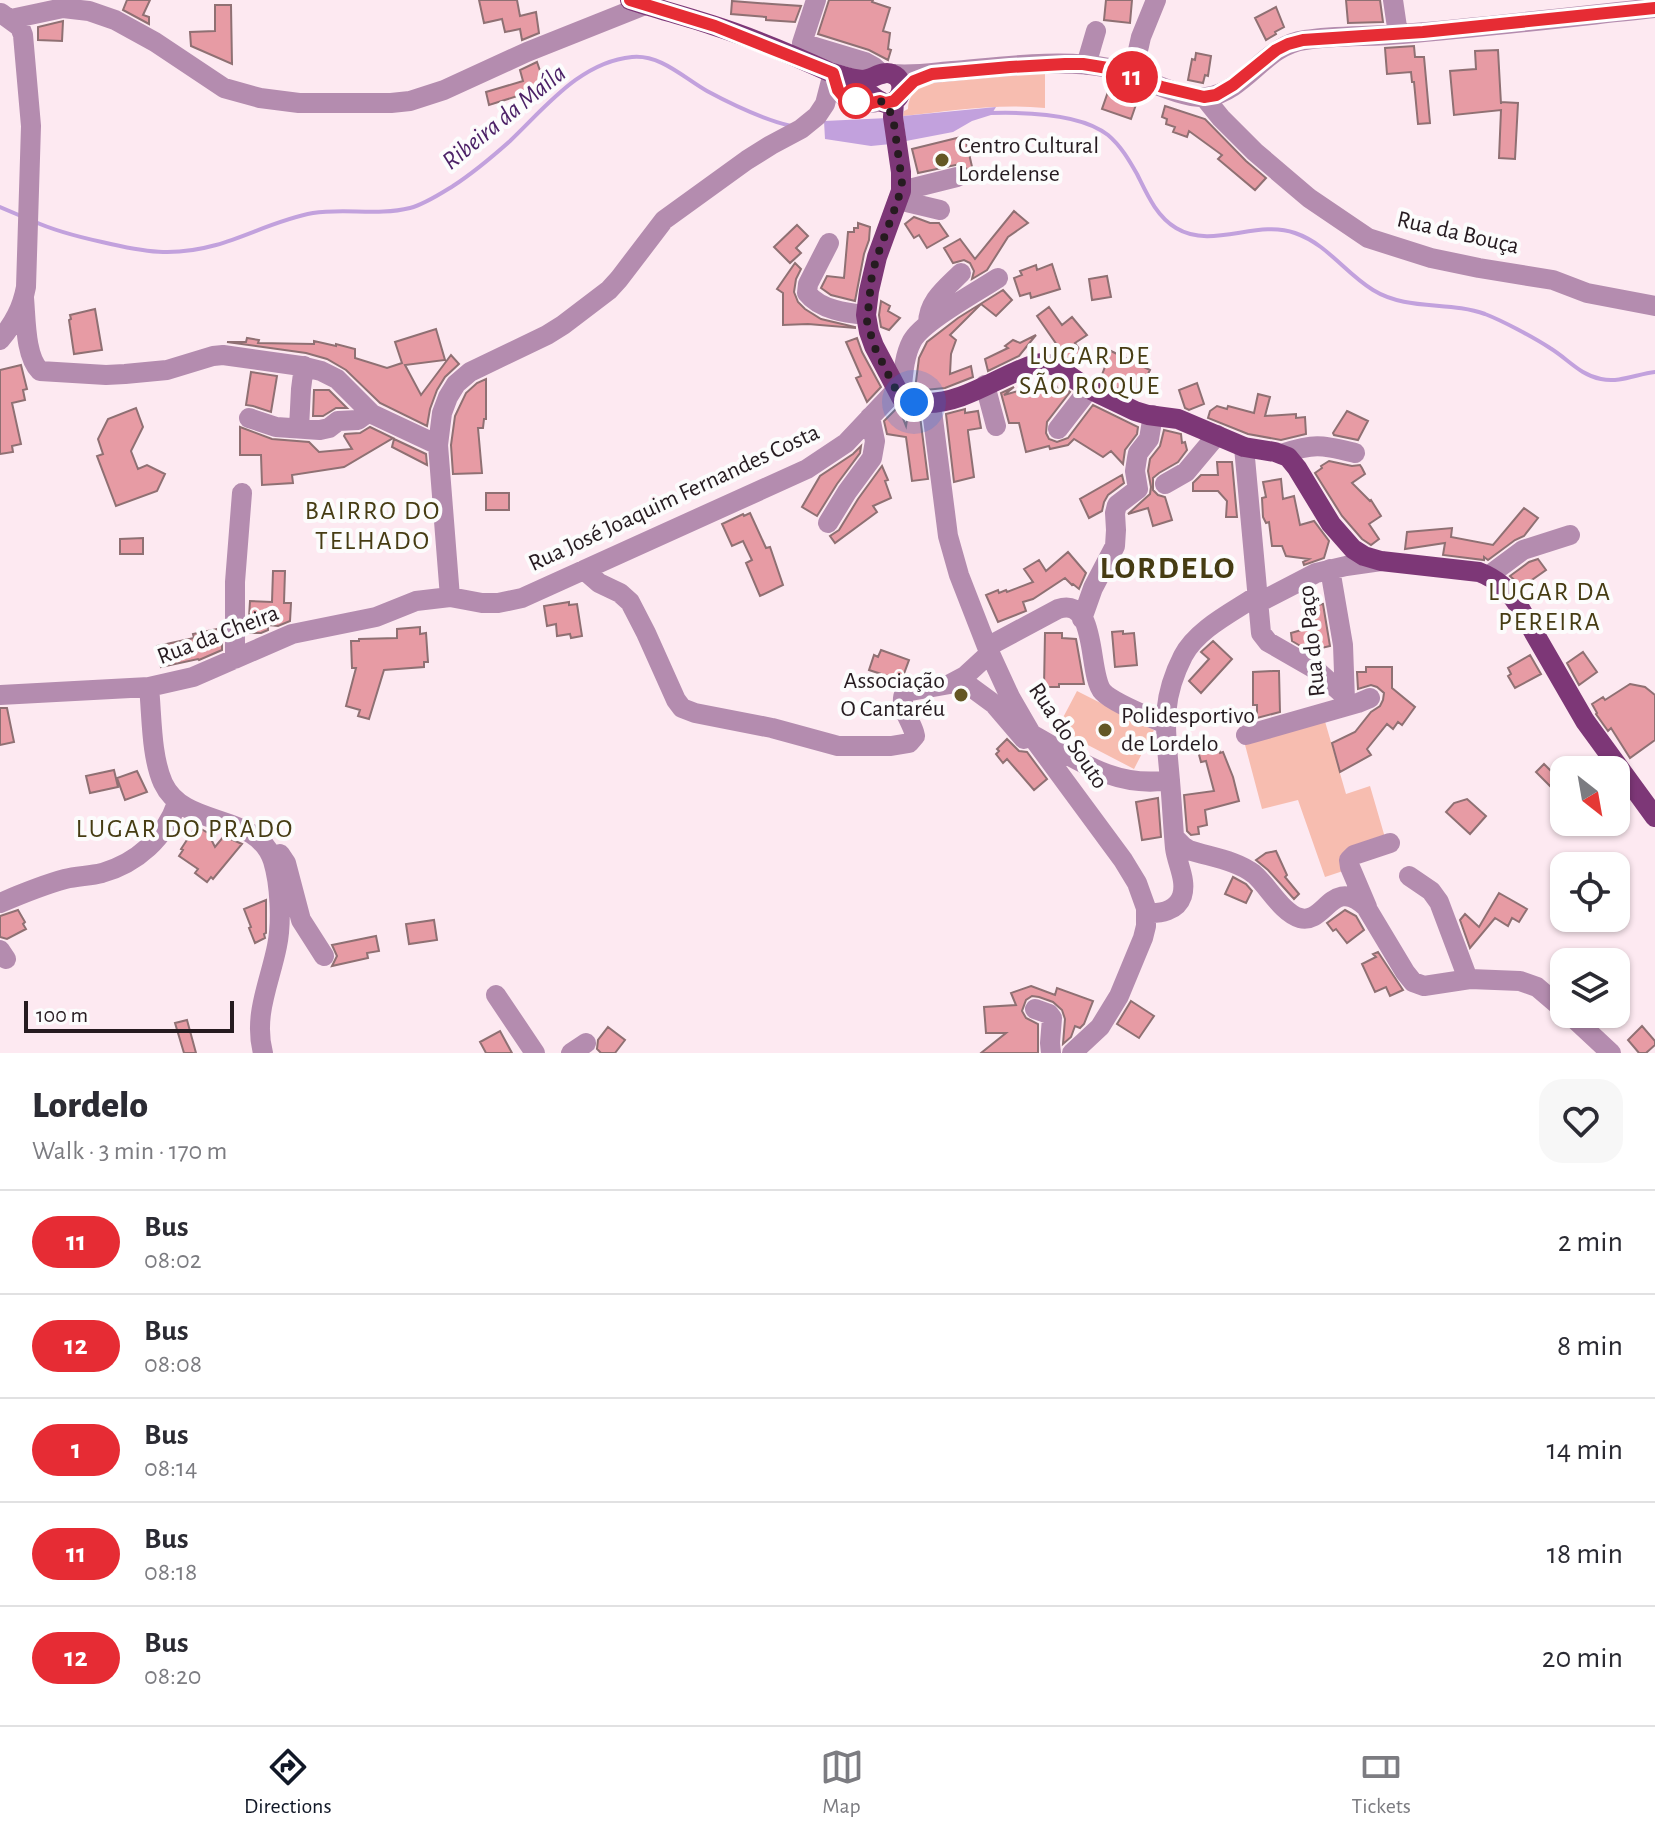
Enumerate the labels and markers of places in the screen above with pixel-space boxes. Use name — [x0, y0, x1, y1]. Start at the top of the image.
unlabelled marker — [839, 84, 873, 118]
place label: Centro Cultural Lordelense — [958, 134, 1099, 186]
marker: Centro Cultural Lordelense — [933, 151, 951, 169]
place label: Associação O Cantaréu — [841, 669, 945, 721]
marker: Associação O Cantaréu — [952, 686, 970, 704]
place label: Polidesportivo de Lordelo — [1121, 704, 1255, 756]
marker: Polidesportivo de Lordelo — [1096, 721, 1114, 739]

